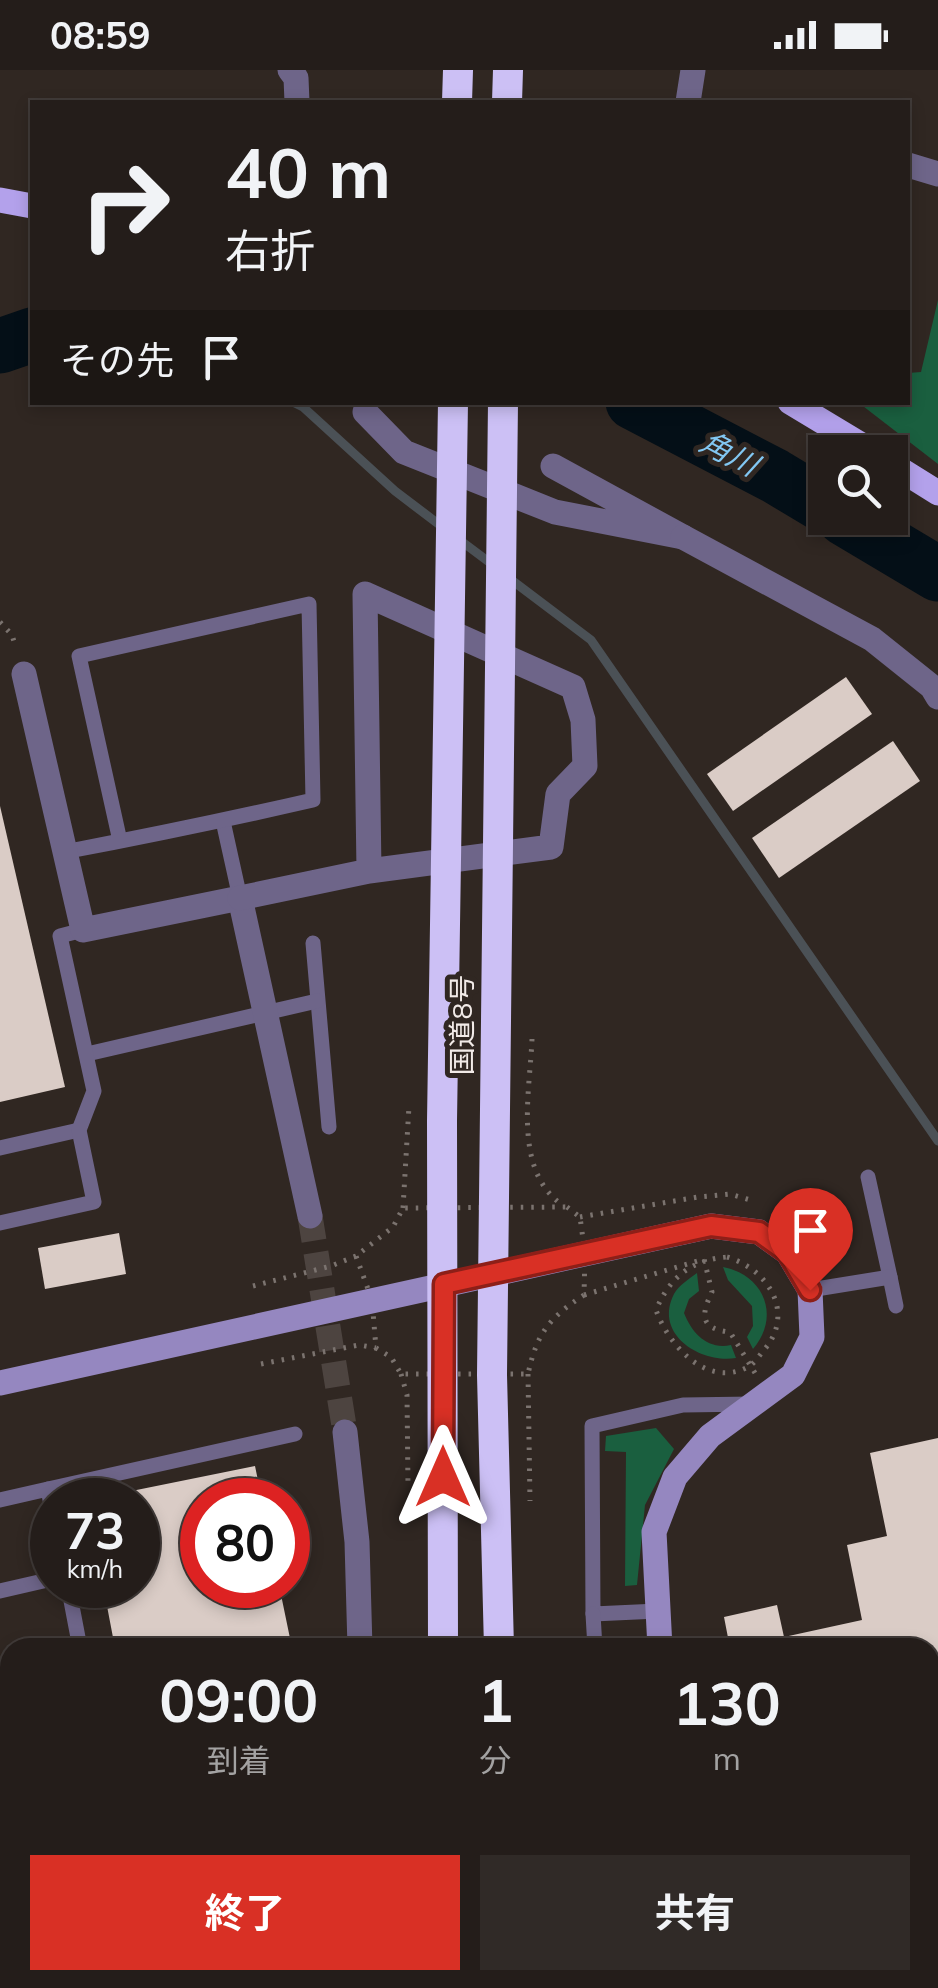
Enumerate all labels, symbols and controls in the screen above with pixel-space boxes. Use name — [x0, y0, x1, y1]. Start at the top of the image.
text: 08:59 — [50, 11, 151, 59]
text: 40 m — [225, 128, 391, 216]
icon: right — [60, 140, 190, 270]
text: 右折 — [225, 222, 315, 278]
icon: arrive — [194, 330, 249, 385]
text: その先 — [60, 336, 174, 384]
water label: 角川 — [694, 422, 768, 485]
map controls — [808, 435, 908, 535]
button: search — [808, 435, 908, 535]
street label: 国道8号 — [444, 975, 479, 1075]
pin — [768, 1188, 853, 1291]
icon: arrive — [783, 1203, 838, 1258]
position arrow — [391, 1425, 495, 1529]
speed limit sign: 80 — [180, 1478, 310, 1608]
text: 73 — [65, 1499, 125, 1562]
text: km/h — [67, 1553, 123, 1584]
text: 09:00 — [159, 1662, 318, 1737]
text: 1 — [477, 1662, 513, 1737]
text: 130 — [673, 1665, 781, 1740]
text: m — [713, 1738, 741, 1778]
text: 到着 — [207, 1740, 271, 1780]
text: 分 — [479, 1740, 511, 1780]
button: 終了 — [30, 1855, 460, 1970]
button: 共有 — [480, 1855, 910, 1970]

